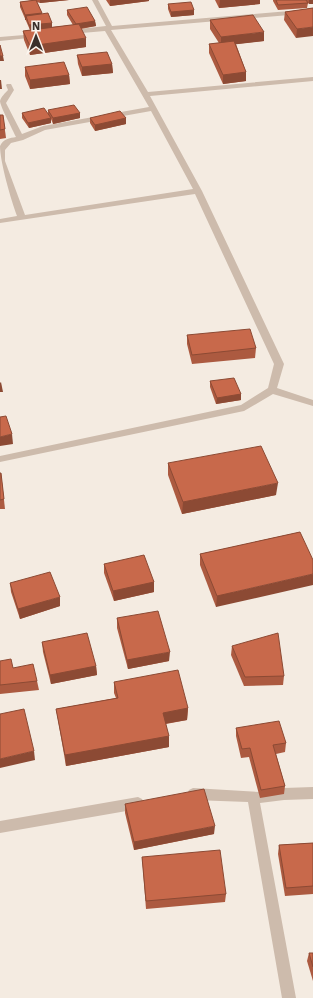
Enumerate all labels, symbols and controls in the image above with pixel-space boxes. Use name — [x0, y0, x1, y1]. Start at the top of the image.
north arrow — [16, 16, 56, 56]
text: N — [32, 20, 40, 33]

